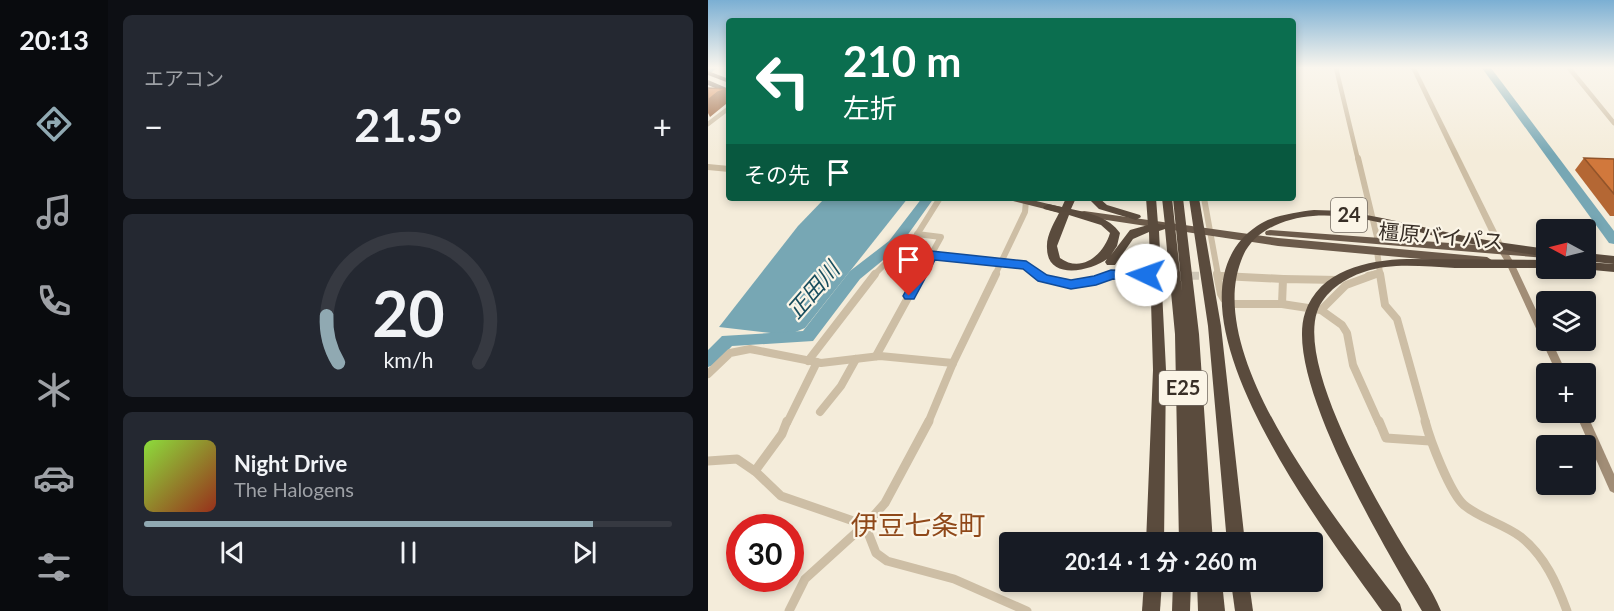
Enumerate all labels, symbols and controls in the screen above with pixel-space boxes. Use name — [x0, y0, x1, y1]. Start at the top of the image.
text: 20:13 — [19, 23, 89, 56]
text: 210 m — [843, 36, 961, 86]
icon: left — [744, 42, 822, 120]
text: エアコン — [144, 66, 224, 90]
text: 左折 — [843, 91, 897, 124]
text: 21.5° — [354, 98, 462, 152]
icon: directions — [33, 103, 75, 145]
text: − — [144, 106, 163, 146]
text: + — [653, 106, 672, 146]
icon: arrive — [822, 156, 855, 189]
text: その先 — [744, 161, 810, 188]
icon: music — [33, 191, 75, 233]
road number: 24 — [1331, 198, 1367, 232]
street label: 橿原バイパス — [1377, 218, 1505, 253]
north arrow — [1536, 219, 1596, 279]
map controls — [1536, 219, 1596, 495]
pin — [883, 234, 934, 296]
icon: arrive — [892, 243, 925, 276]
position arrow — [1114, 243, 1178, 307]
water label: 正田川 — [781, 254, 846, 323]
text: 20 — [372, 275, 444, 350]
icon: phone — [33, 280, 75, 322]
button: layers — [1536, 291, 1596, 351]
text: km/h — [383, 347, 433, 373]
button: + — [1536, 363, 1596, 423]
icon: climate — [33, 369, 75, 411]
road number: E25 — [1159, 371, 1207, 405]
button: − — [1536, 435, 1596, 495]
text: Night Drive — [234, 450, 347, 477]
icon: car — [33, 457, 75, 499]
text: The Halogens — [234, 477, 354, 501]
district label: 伊豆七条町 — [851, 508, 986, 541]
speed limit sign: 30 — [726, 514, 804, 592]
icon: previous — [216, 536, 249, 569]
icon: pause — [392, 536, 425, 569]
icon: next — [568, 536, 601, 569]
icon: filters — [33, 546, 75, 588]
text: 20:14 · 1 分 · 260 m — [1065, 548, 1257, 575]

